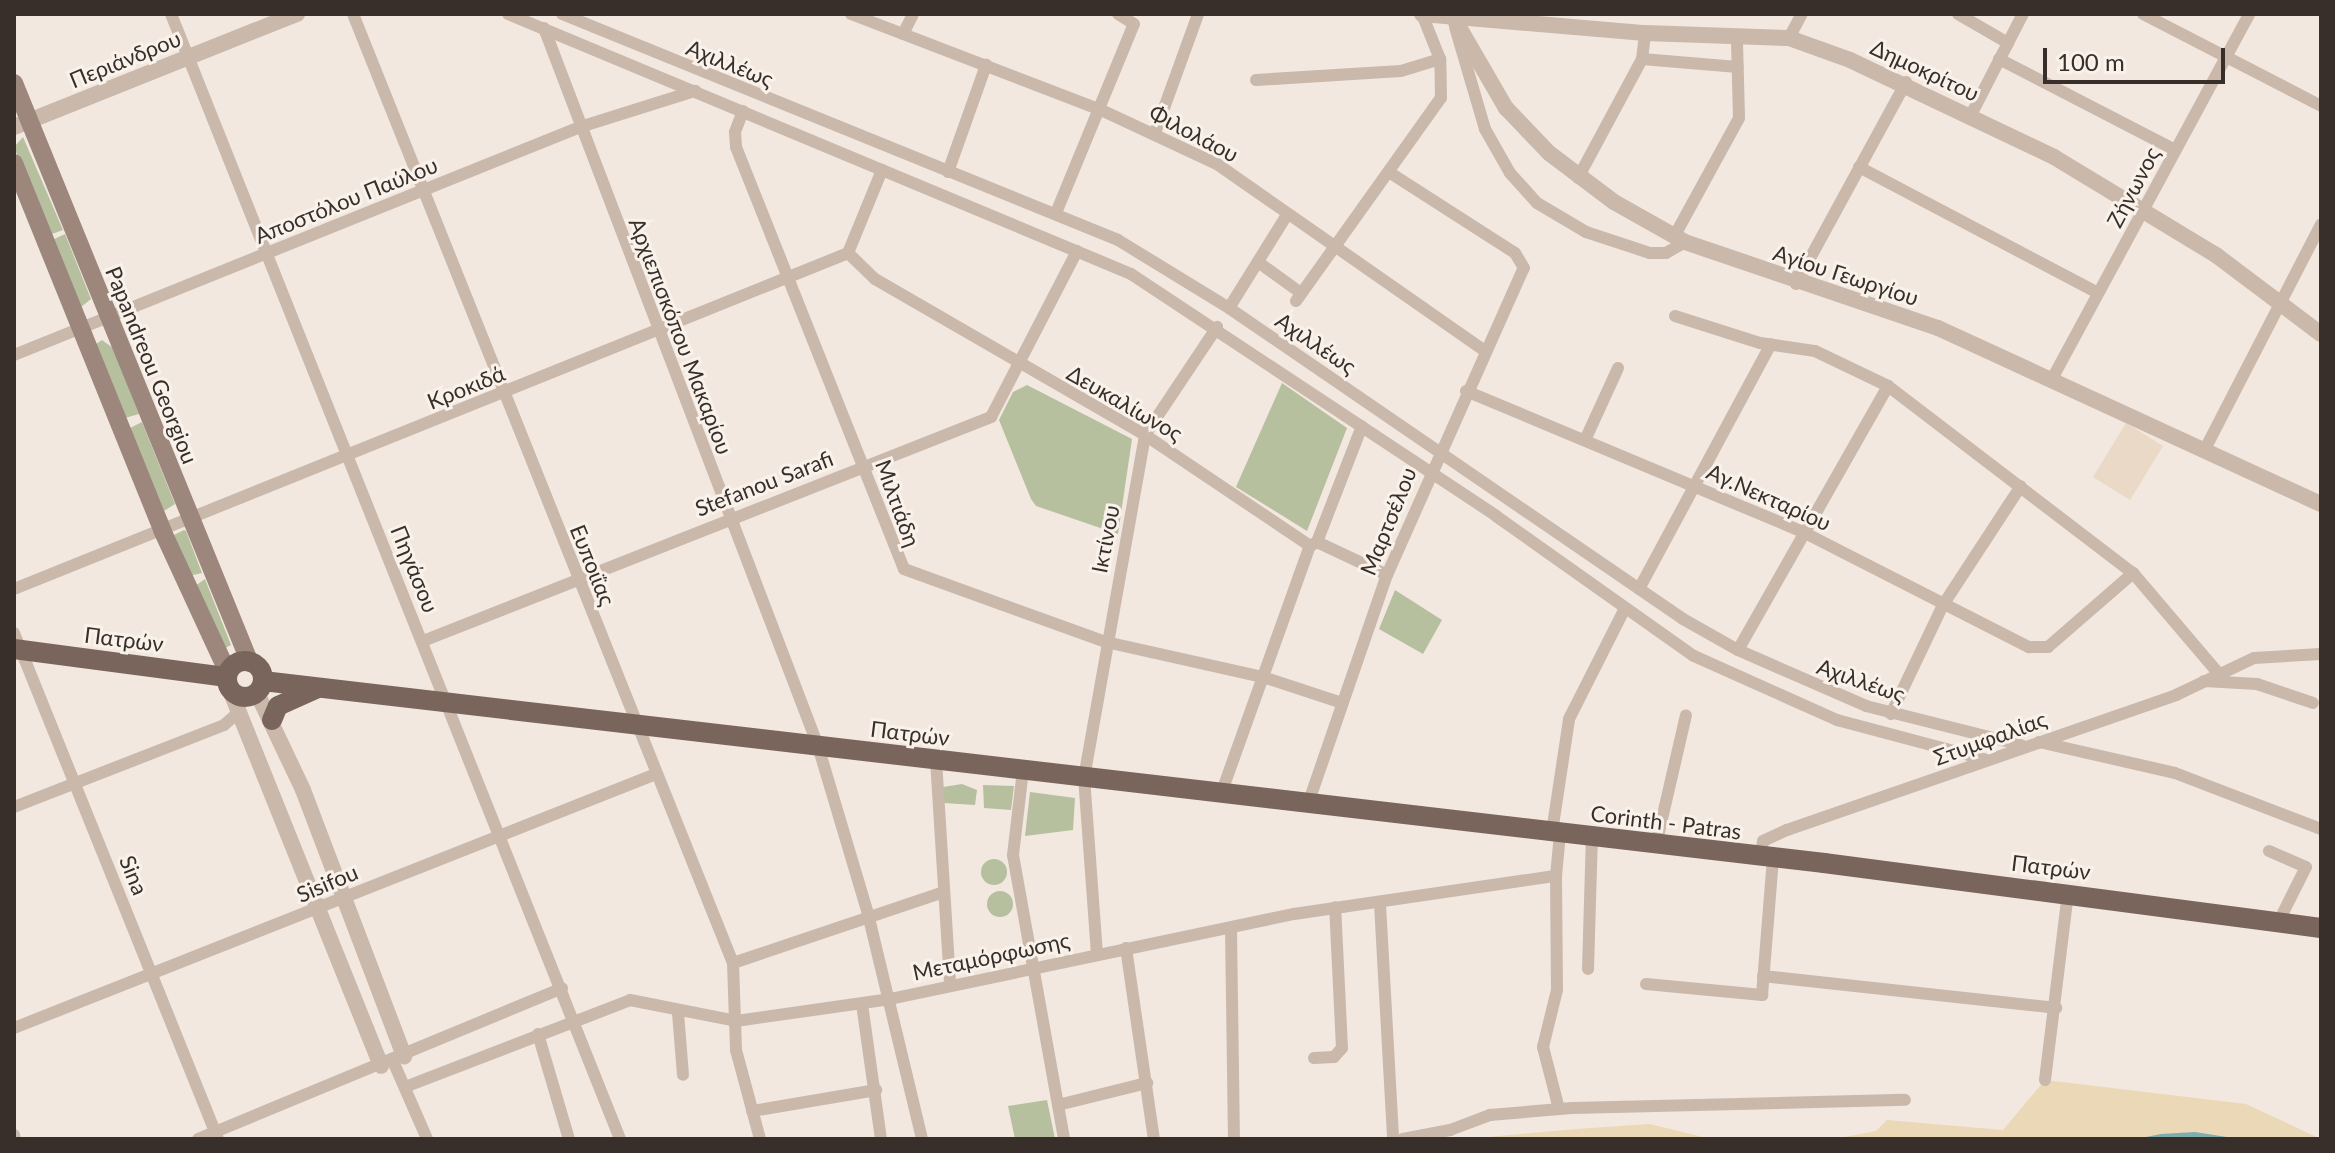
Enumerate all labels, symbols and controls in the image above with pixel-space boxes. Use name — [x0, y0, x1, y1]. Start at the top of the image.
street label: Περιάνδρου — [66, 25, 184, 93]
scale bar — [2047, 32, 2229, 82]
street label: Δημοκρίτου — [1867, 33, 1983, 107]
street label: Αχιλλέως — [683, 34, 777, 92]
text: 100 m — [2057, 47, 2125, 76]
street label: Φιλολάου — [1145, 99, 1243, 167]
street label: Ζήνωνος — [2101, 142, 2165, 232]
street label: Αποστόλου Παύλου — [251, 151, 441, 249]
street label: Αρχιεπισκόπου Μακαρίου — [624, 214, 738, 458]
street label: Αγίου Γεωργίου — [1770, 239, 1922, 311]
street label: Papandreou Georgiou — [100, 262, 204, 468]
street label: Αχιλλέως — [1271, 307, 1361, 379]
street label: Κροκιδά — [423, 359, 509, 415]
street label: Δευκαλίωνος — [1063, 359, 1187, 447]
street label: Stefanou Sarafi — [691, 445, 837, 521]
street label: Μιλτιάδη — [870, 456, 926, 550]
street label: Αγ.Νεκταρίου — [1703, 458, 1835, 536]
street label: Μαρτσέλου — [1354, 463, 1422, 579]
street label: Ικτίνου — [1085, 503, 1125, 575]
street label: Ευποιΐας — [565, 521, 621, 609]
street label: Πηγάσου — [386, 522, 444, 616]
street label: Πατρών — [83, 621, 165, 657]
street label: Αχιλλέως — [1814, 653, 1908, 707]
street label: Στυμφαλίας — [1930, 705, 2050, 771]
street label: Πατρών — [869, 715, 951, 751]
street label: Corinth - Patras — [1589, 800, 1743, 844]
street label: Πατρών — [2010, 849, 2092, 885]
street label: Sina — [114, 851, 154, 899]
street label: Sisifou — [292, 858, 362, 908]
street label: Μεταμόρφωσης — [910, 926, 1072, 986]

